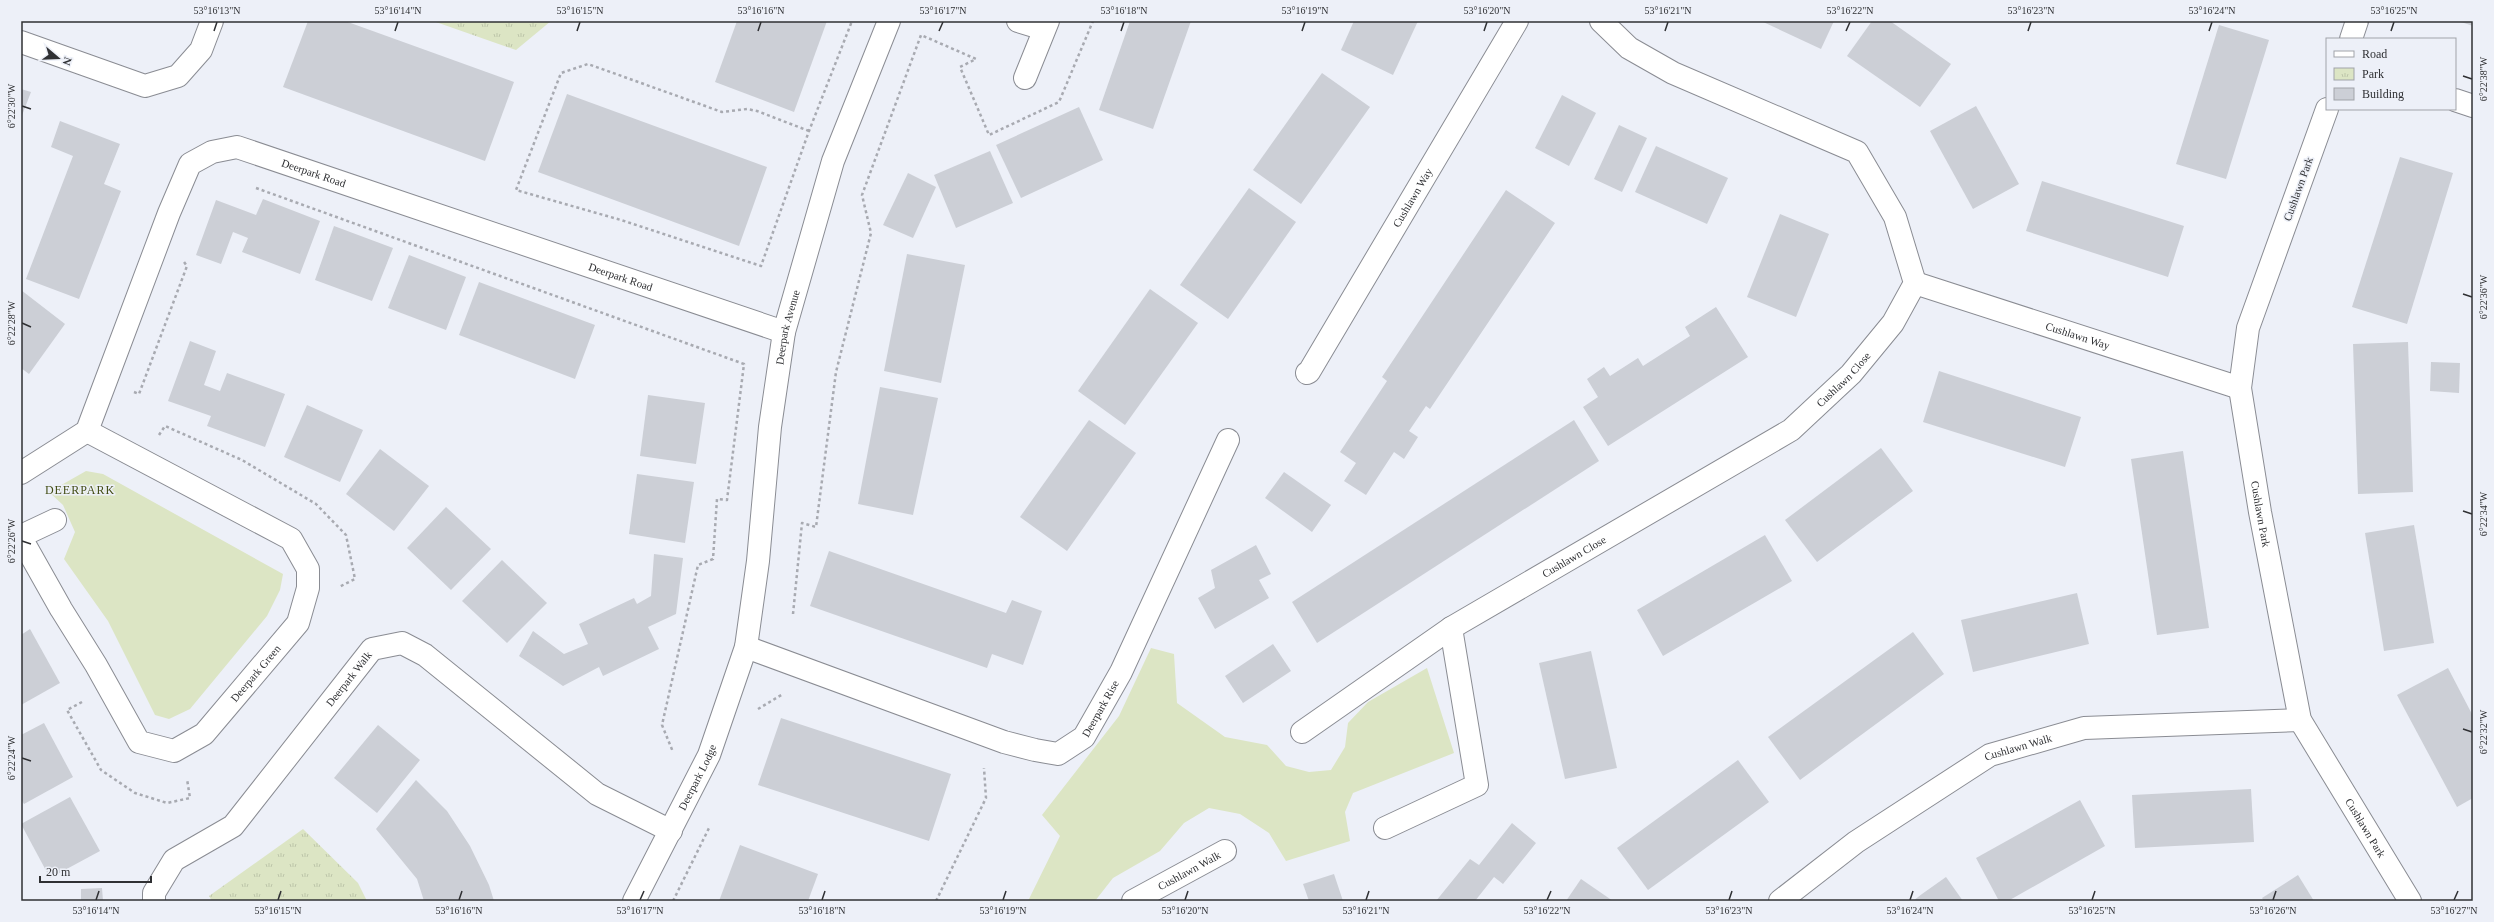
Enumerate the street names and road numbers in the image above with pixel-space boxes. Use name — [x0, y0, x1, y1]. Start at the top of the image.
street label: Cushlawn Park — [2281, 155, 2315, 222]
street label: Deerpark Road — [280, 157, 348, 190]
street label: Cushlawn Way — [1390, 165, 1435, 229]
street label: Deerpark Road — [587, 260, 655, 293]
street label: Deerpark Avenue — [773, 288, 802, 365]
street label: Cushlawn Way — [2044, 320, 2112, 352]
street label: Cushlawn Close — [1814, 349, 1873, 409]
street label: Cushlawn Park — [2249, 480, 2273, 549]
street label: Cushlawn Close — [1540, 533, 1608, 580]
street label: Deerpark Green — [228, 642, 283, 704]
street label: Deerpark Walk — [323, 648, 374, 709]
street label: Deerpark Rise — [1079, 678, 1121, 739]
street label: Cushlawn Walk — [1982, 731, 2053, 763]
street label: Deerpark Lodge — [676, 743, 718, 812]
street label: Cushlawn Park — [2343, 796, 2388, 860]
street label: Cushlawn Walk — [1156, 848, 1223, 892]

